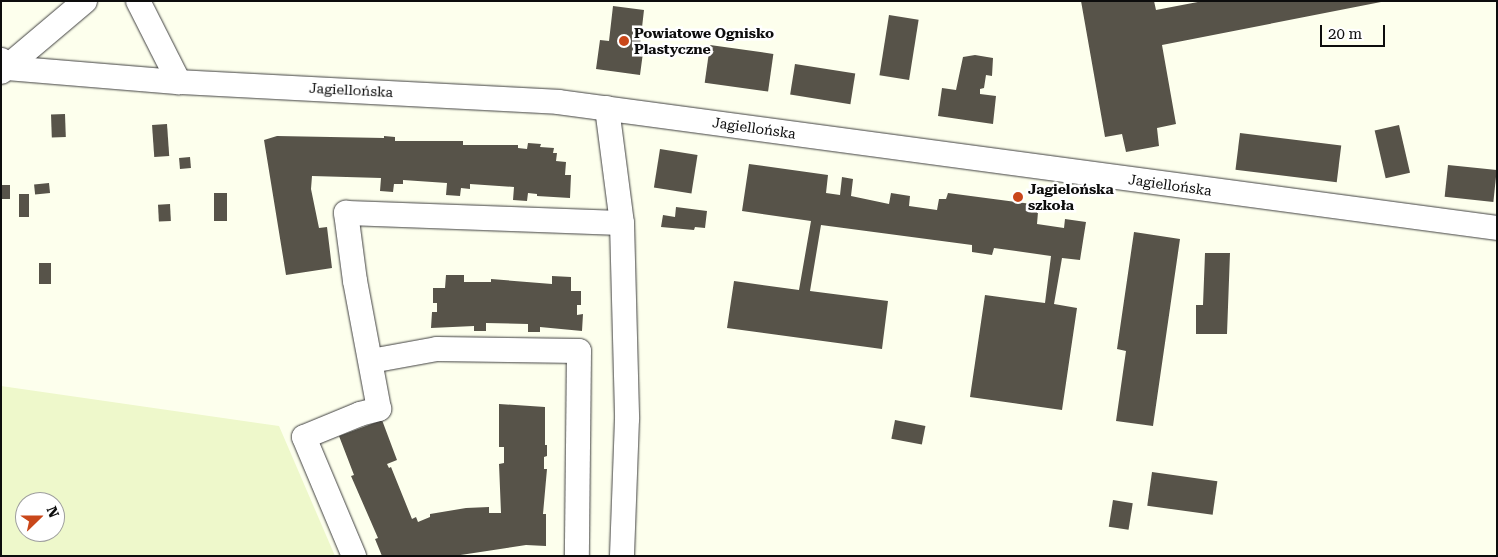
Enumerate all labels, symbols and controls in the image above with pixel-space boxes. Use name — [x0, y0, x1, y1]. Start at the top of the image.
scale bar — [1323, 15, 1388, 47]
place label: Powiatowe Ognisko Plastyczne — [634, 25, 774, 58]
text: 20 m — [1328, 25, 1362, 43]
marker: Powiatowe Ognisko Plastyczne — [618, 35, 630, 47]
street label: Jagiellońska — [309, 79, 393, 101]
street label: Jagiellońska — [711, 114, 797, 142]
street label: Jagiellońska — [1127, 171, 1213, 199]
place label: Jagielońska szkoła — [1028, 181, 1114, 213]
marker: Jagielońska szkoła — [1012, 191, 1024, 203]
north arrow — [15, 492, 65, 542]
text: N — [44, 504, 62, 520]

